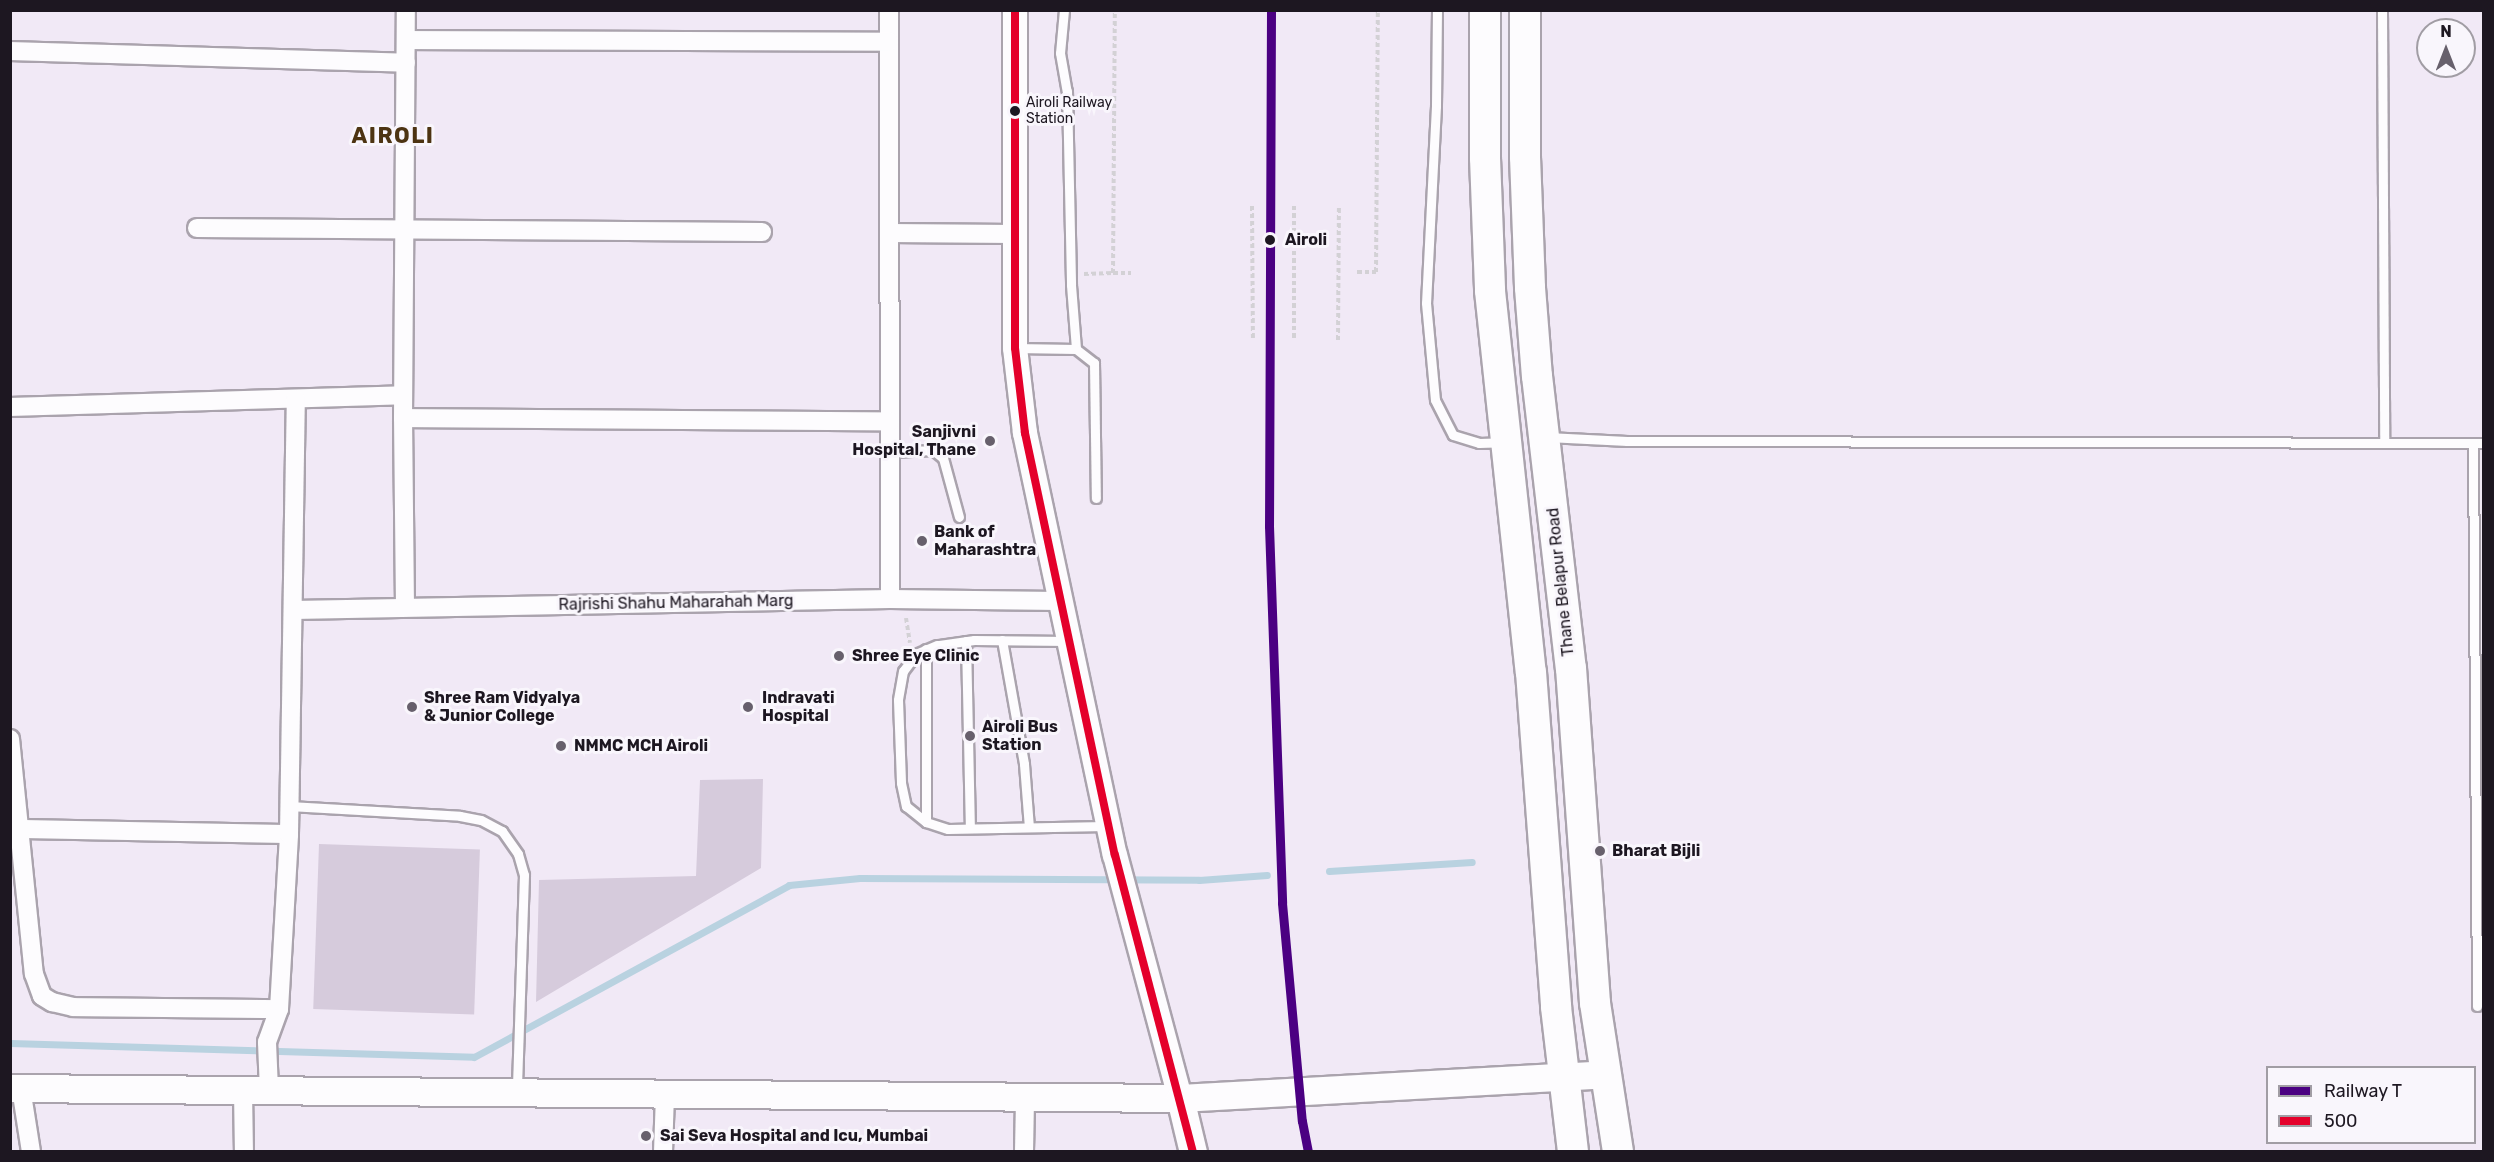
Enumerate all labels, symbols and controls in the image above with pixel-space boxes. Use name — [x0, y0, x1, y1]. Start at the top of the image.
north arrow — [2416, 18, 2476, 78]
text: N — [2440, 22, 2452, 41]
place label: Airoli Railway Station — [1026, 95, 1112, 128]
marker: Airoli Railway Station — [1009, 105, 1021, 117]
district label: AIROLI — [352, 123, 434, 149]
marker: Airoli — [1260, 230, 1280, 250]
place label: Airoli — [1285, 230, 1327, 250]
place label: Sanjivni Hospital, Thane — [852, 422, 976, 460]
marker: Sanjivni Hospital, Thane — [981, 432, 999, 450]
street label: Thane Belapur Road — [1544, 507, 1578, 657]
place label: Bank of Maharashtra — [934, 522, 1036, 560]
marker: Bank of Maharashtra — [915, 534, 929, 548]
street label: Rajrishi Shahu Maharahah Marg — [558, 591, 794, 615]
place label: Shree Eye Clinic — [852, 646, 980, 666]
marker: Shree Eye Clinic — [830, 647, 848, 665]
place label: Shree Ram Vidyalya & Junior College — [424, 688, 581, 726]
place label: Indravati Hospital — [762, 688, 834, 726]
marker: Indravati Hospital — [739, 698, 757, 716]
marker: Shree Ram Vidyalya & Junior College — [405, 700, 419, 714]
place label: Airoli Bus Station — [982, 717, 1058, 755]
marker: Airoli Bus Station — [963, 729, 977, 743]
place label: NMMC MCH Airoli — [574, 736, 709, 756]
marker: NMMC MCH Airoli — [552, 737, 570, 755]
place label: Bharat Bijli — [1612, 841, 1700, 861]
marker: Bharat Bijli — [1593, 844, 1607, 858]
legend — [2266, 1066, 2476, 1144]
text: Railway T — [2324, 1080, 2402, 1102]
text: 500 — [2324, 1110, 2358, 1132]
place label: Sai Seva Hospital and Icu, Mumbai — [660, 1126, 928, 1146]
marker: Sai Seva Hospital and Icu, Mumbai — [637, 1127, 655, 1145]

